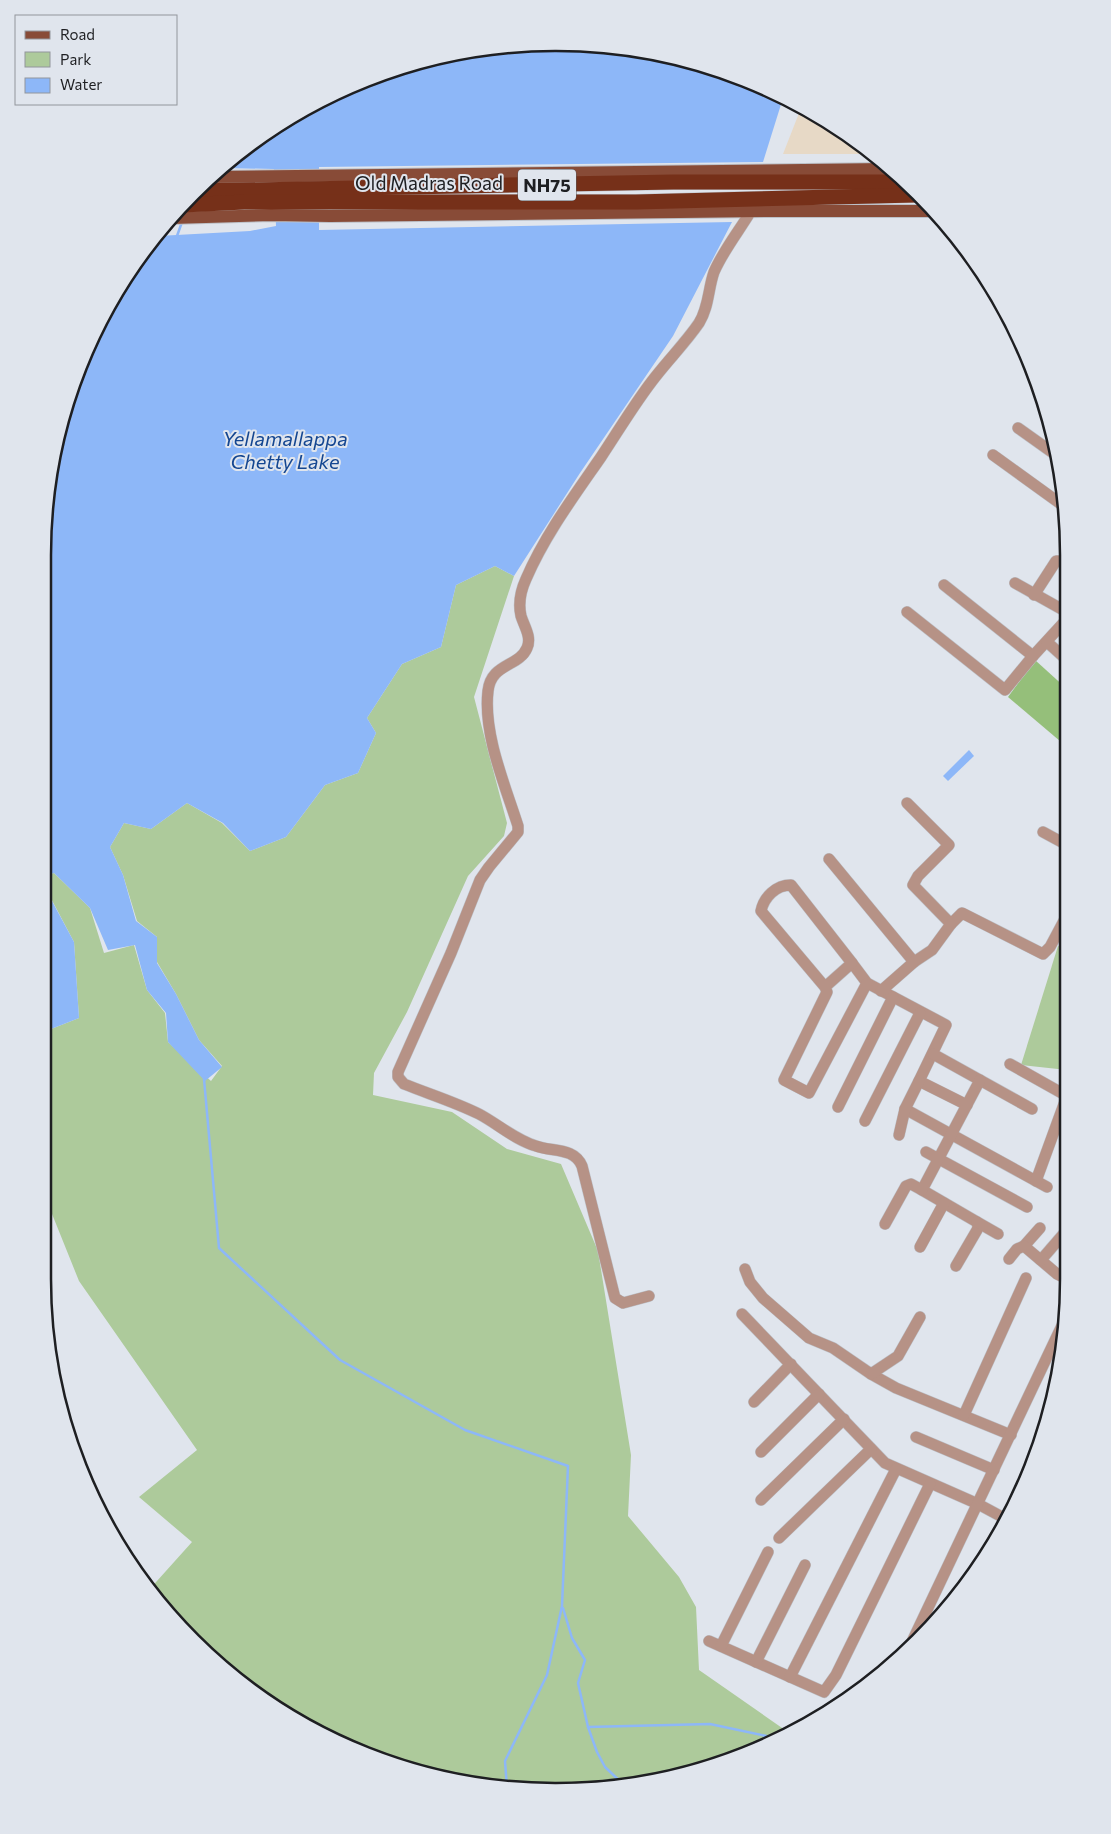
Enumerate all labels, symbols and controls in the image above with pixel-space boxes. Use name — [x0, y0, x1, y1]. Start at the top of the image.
legend — [15, 15, 178, 105]
text: Road — [60, 25, 95, 43]
text: Park — [60, 50, 91, 68]
text: Water — [60, 75, 102, 93]
road number: NH75 — [518, 170, 576, 200]
street label: Old Madras Road — [355, 171, 503, 194]
water label: Yellamallappa Chetty Lake — [222, 426, 348, 473]

